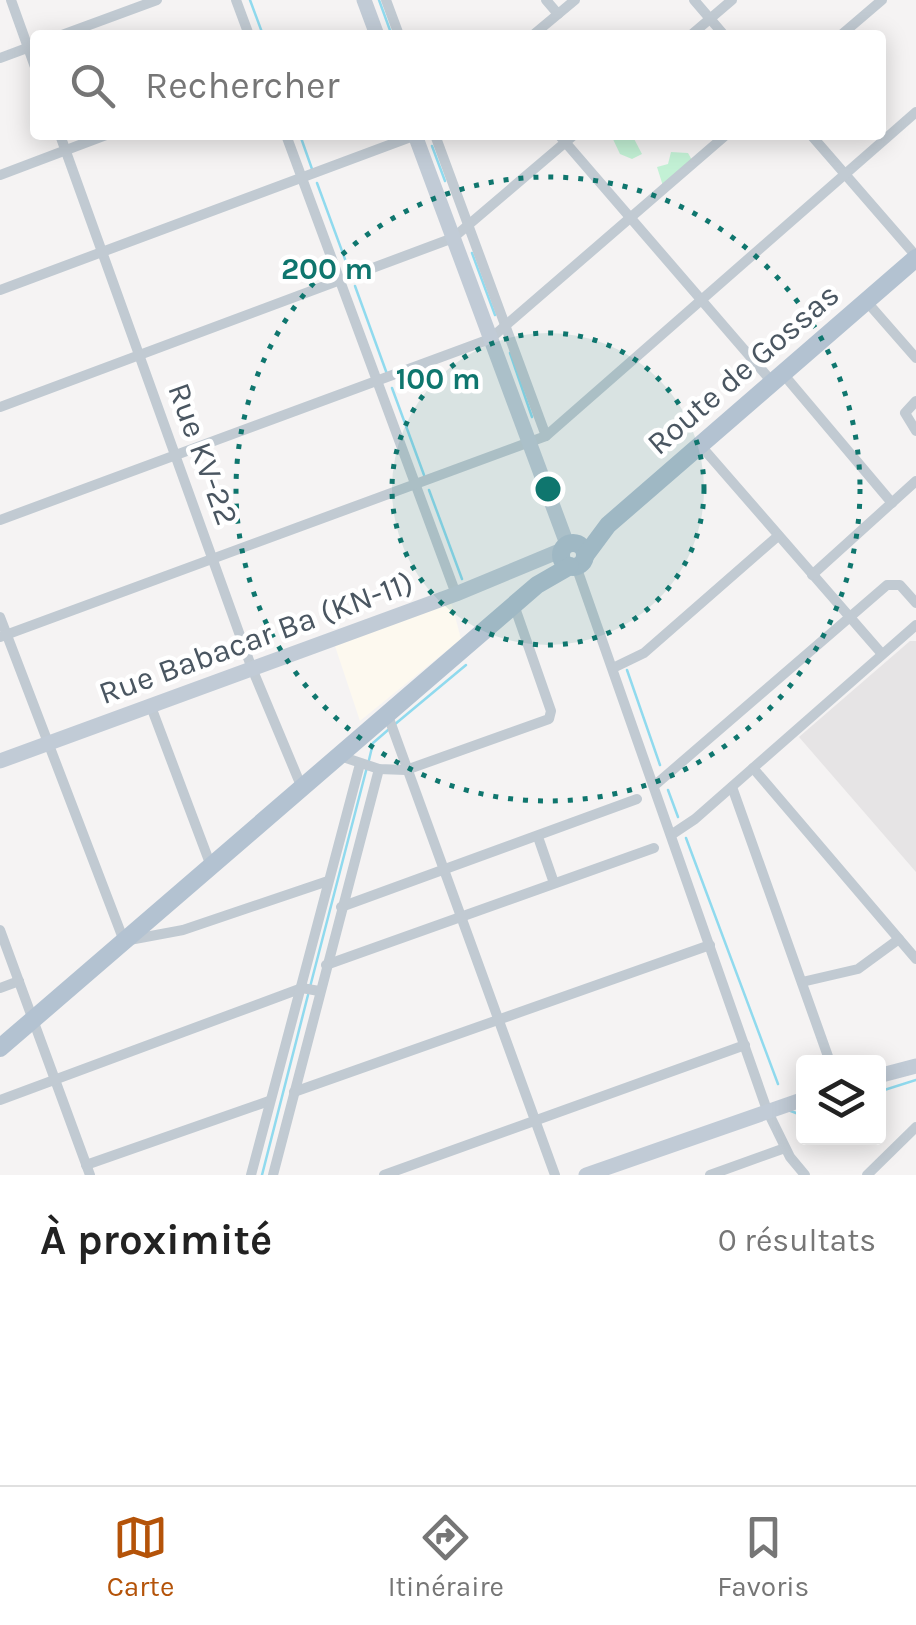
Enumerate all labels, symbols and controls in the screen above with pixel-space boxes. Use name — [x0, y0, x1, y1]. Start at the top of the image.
search box — [30, 30, 886, 140]
icon: search — [65, 58, 120, 113]
text: Rechercher — [145, 63, 339, 108]
text: 200 m — [281, 251, 373, 287]
street label: Route de Gossas — [640, 276, 846, 462]
text: 100 m — [396, 361, 480, 397]
street label: Rue KV-22 — [160, 378, 246, 530]
centre of rings — [530, 471, 566, 507]
street label: Rue Babacar Ba (KN-11) — [94, 564, 418, 712]
map controls — [796, 1055, 886, 1145]
button: layers — [796, 1055, 886, 1145]
text: À proximité — [40, 1215, 272, 1265]
text: 0 résultats — [718, 1222, 876, 1259]
tab: Carte — [107, 1510, 174, 1603]
tab: Itinéraire — [388, 1510, 504, 1603]
tab: Favoris — [717, 1510, 809, 1603]

